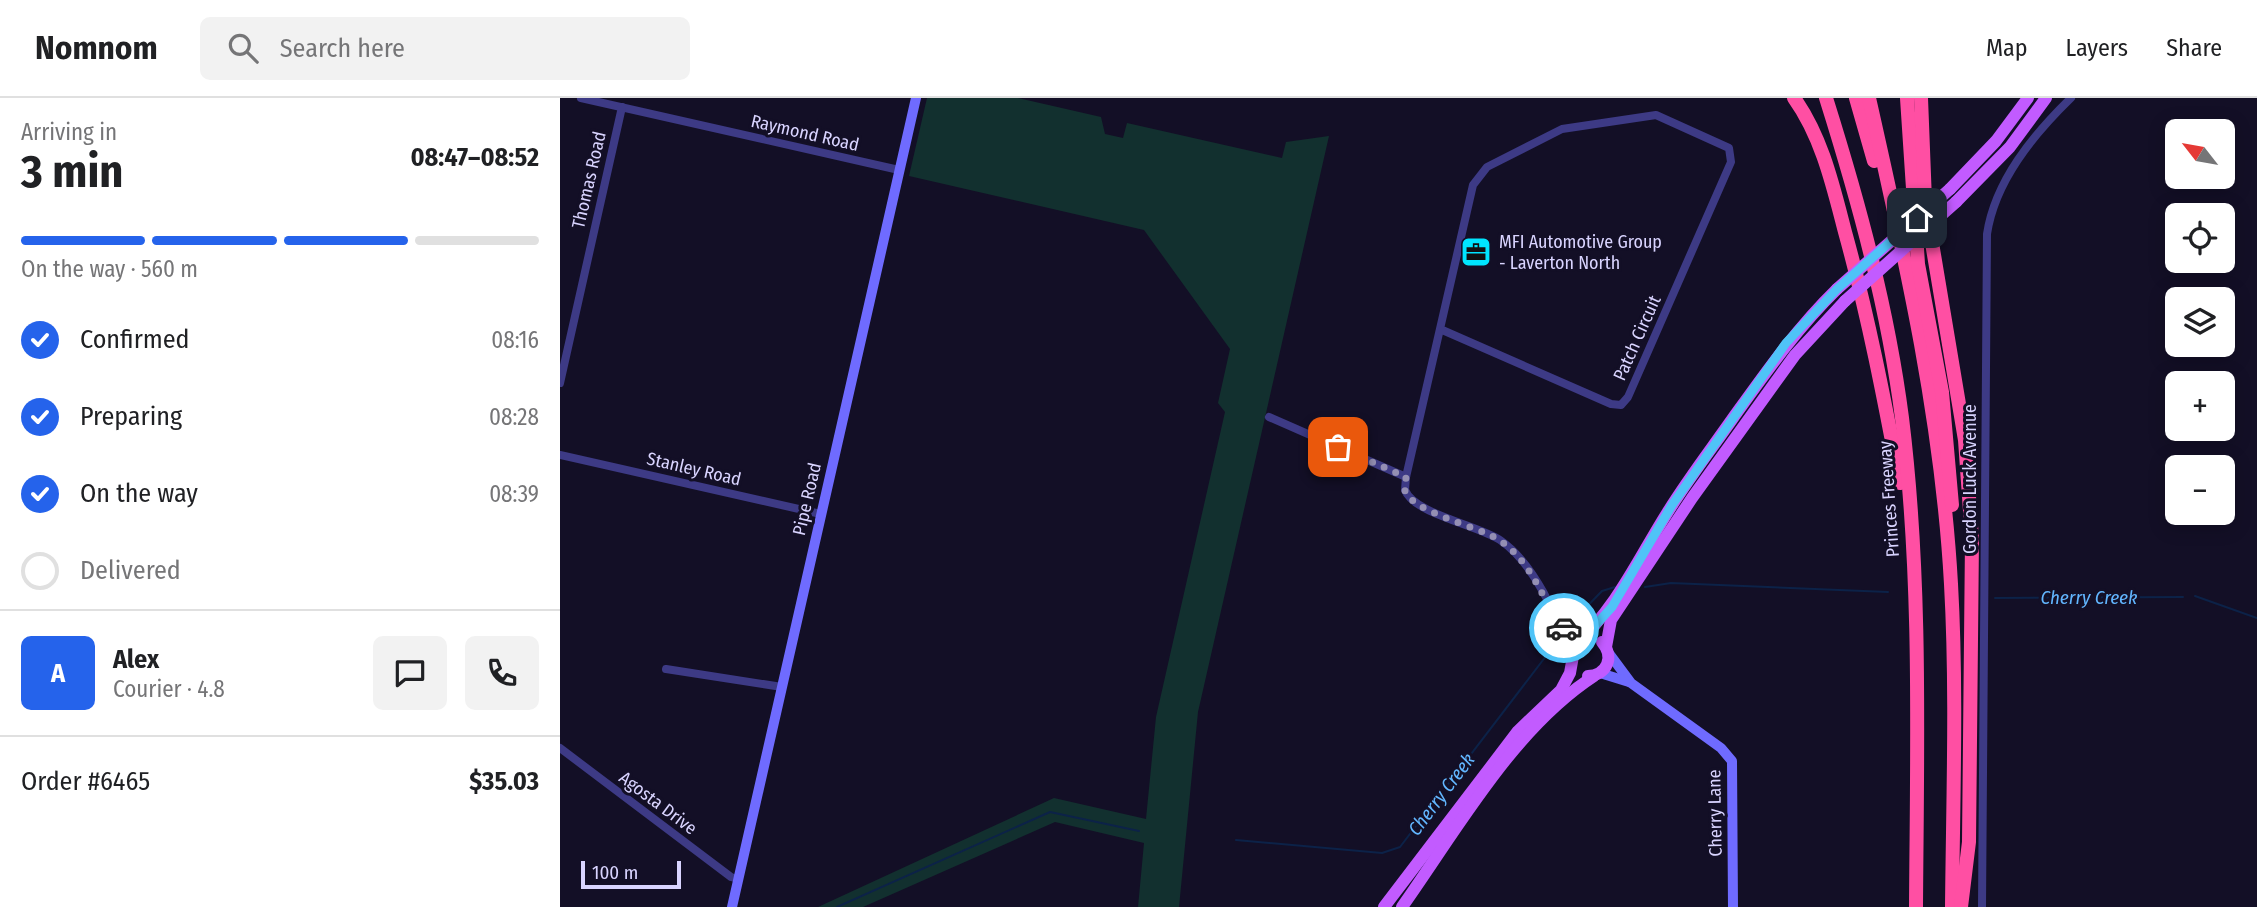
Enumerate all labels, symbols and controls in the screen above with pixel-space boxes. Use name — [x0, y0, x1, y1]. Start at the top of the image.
search box — [200, 17, 690, 80]
text: Nomnom — [35, 28, 158, 68]
icon: search — [224, 29, 262, 67]
text: Search here — [280, 33, 405, 64]
text: Map — [1986, 34, 2028, 62]
text: Layers — [2066, 34, 2128, 62]
text: Share — [2166, 34, 2222, 62]
street label: Raymond Road — [749, 110, 861, 156]
text: Arriving in — [21, 118, 117, 146]
north arrow — [2165, 119, 2235, 189]
map controls — [2165, 119, 2235, 525]
street label: Thomas Road — [567, 129, 611, 231]
text: 08:47–08:52 — [410, 142, 539, 173]
text: 3 min — [21, 144, 123, 199]
pin — [1887, 188, 1947, 248]
icon: home — [1898, 199, 1936, 237]
button: locate — [2165, 203, 2235, 273]
place label: MFI Automotive Group - Laverton North — [1499, 231, 1662, 274]
office icon: MFI Automotive Group - Laverton North — [1459, 235, 1493, 269]
text: On the way · 560 m — [21, 255, 198, 283]
button: layers — [2165, 287, 2235, 357]
street label: Patch Circuit — [1608, 292, 1666, 384]
icon: check — [21, 321, 59, 359]
text: Confirmed — [80, 324, 190, 355]
text: 08:16 — [491, 326, 539, 354]
button: + — [2165, 371, 2235, 441]
icon: check — [21, 398, 59, 436]
text: Preparing — [80, 401, 182, 432]
text: 08:28 — [489, 403, 539, 431]
street label: Gordon Luck Avenue — [1959, 404, 1981, 554]
pin — [1308, 417, 1368, 477]
icon: bag — [1319, 428, 1357, 466]
street label: Princes Freeway — [1874, 440, 1904, 558]
street label: Stanley Road — [645, 447, 743, 491]
button: − — [2165, 455, 2235, 525]
street label: Pipe Road — [788, 460, 826, 538]
icon: check — [21, 475, 59, 513]
text: On the way — [80, 478, 198, 509]
text: 08:39 — [489, 480, 539, 508]
text: Delivered — [80, 555, 181, 586]
water label: Cherry Creek — [2041, 586, 2138, 609]
courier — [1529, 593, 1599, 663]
icon: car — [1545, 609, 1583, 647]
button: chat — [373, 636, 447, 710]
button: phone — [465, 636, 539, 710]
text: Alex — [113, 644, 159, 675]
text: A — [51, 658, 65, 689]
text: Courier · 4.8 — [113, 675, 225, 703]
water label: Cherry Creek — [1403, 749, 1480, 840]
text: Order #6465 — [21, 766, 150, 797]
text: $35.03 — [469, 766, 539, 797]
street label: Agosta Drive — [615, 767, 701, 839]
street label: Cherry Lane — [1703, 769, 1727, 857]
scale bar — [581, 858, 681, 890]
text: 100 m — [592, 861, 638, 884]

